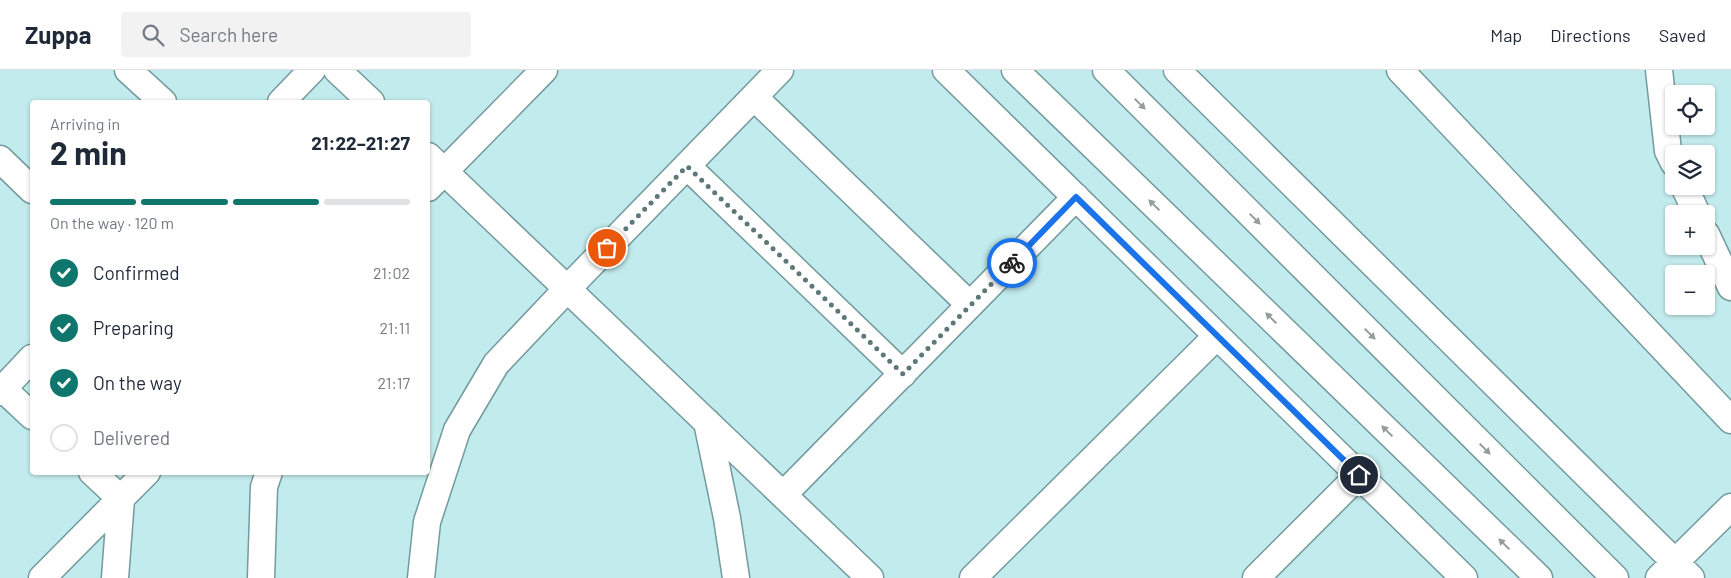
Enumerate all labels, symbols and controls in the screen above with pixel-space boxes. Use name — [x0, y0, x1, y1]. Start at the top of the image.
search box — [121, 12, 471, 57]
text: Zuppa — [25, 20, 91, 49]
icon: search — [139, 21, 167, 49]
text: Search here — [179, 23, 278, 46]
text: Map — [1490, 24, 1522, 46]
text: Directions — [1550, 24, 1631, 46]
text: Saved — [1659, 24, 1706, 46]
map controls — [1665, 85, 1715, 315]
button: locate — [1665, 85, 1715, 135]
one-way arrow — [1134, 98, 1146, 110]
text: Arriving in — [50, 114, 120, 133]
text: 21:22–21:27 — [311, 131, 410, 154]
text: 2 min — [50, 133, 127, 171]
button: layers — [1665, 145, 1715, 195]
one-way arrow — [1148, 199, 1160, 211]
button: + — [1665, 205, 1715, 255]
text: On the way · 120 m — [50, 213, 174, 232]
one-way arrow — [1249, 213, 1261, 225]
pin — [586, 227, 628, 269]
icon: bag — [593, 234, 621, 262]
courier — [987, 238, 1037, 288]
icon: bike — [998, 249, 1026, 277]
icon: check — [50, 259, 78, 287]
text: Confirmed — [93, 261, 180, 284]
text: 21:02 — [373, 263, 410, 282]
button: − — [1665, 265, 1715, 315]
one-way arrow — [1265, 312, 1277, 324]
icon: check — [50, 314, 78, 342]
text: Preparing — [93, 316, 174, 339]
text: 21:11 — [379, 318, 410, 337]
one-way arrow — [1364, 328, 1376, 340]
icon: check — [50, 369, 78, 397]
text: On the way — [93, 371, 182, 394]
text: 21:17 — [377, 373, 410, 392]
one-way arrow — [1382, 425, 1394, 437]
text: Delivered — [93, 426, 170, 449]
one-way arrow — [1479, 442, 1491, 454]
pin — [1338, 454, 1380, 496]
icon: home — [1345, 461, 1373, 489]
one-way arrow — [1498, 538, 1510, 550]

